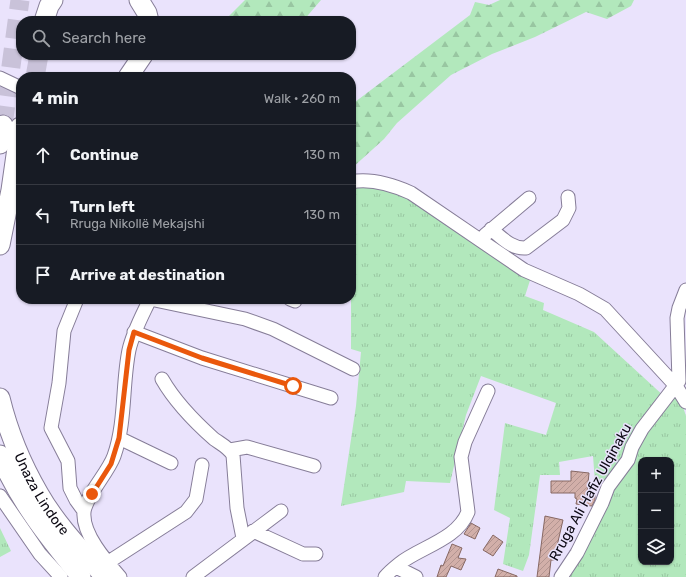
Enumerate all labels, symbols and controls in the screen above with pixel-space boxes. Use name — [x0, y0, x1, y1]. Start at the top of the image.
search box — [16, 16, 356, 60]
icon: search — [30, 27, 52, 49]
text: Search here — [62, 29, 146, 47]
text: 4 min — [32, 88, 79, 108]
text: Walk · 260 m — [264, 91, 340, 106]
icon: ahead — [32, 144, 54, 166]
text: Continue — [70, 146, 139, 164]
text: 130 m — [304, 147, 340, 162]
text: Turn left — [70, 198, 135, 216]
icon: left — [32, 204, 54, 226]
text: 130 m — [304, 207, 340, 222]
text: Rruga Nikollë Mekajshi — [70, 216, 205, 231]
icon: arrive — [32, 264, 54, 286]
text: Arrive at destination — [70, 266, 225, 284]
route start — [284, 377, 302, 395]
street label: Rruga Ali Hafiz Ulqinaku — [546, 421, 635, 564]
street label: Unaza Lindore — [10, 450, 73, 539]
map controls — [638, 457, 674, 565]
button: + — [638, 457, 674, 493]
route end — [83, 485, 101, 503]
button: − — [638, 493, 674, 529]
button: layers — [638, 529, 674, 565]

